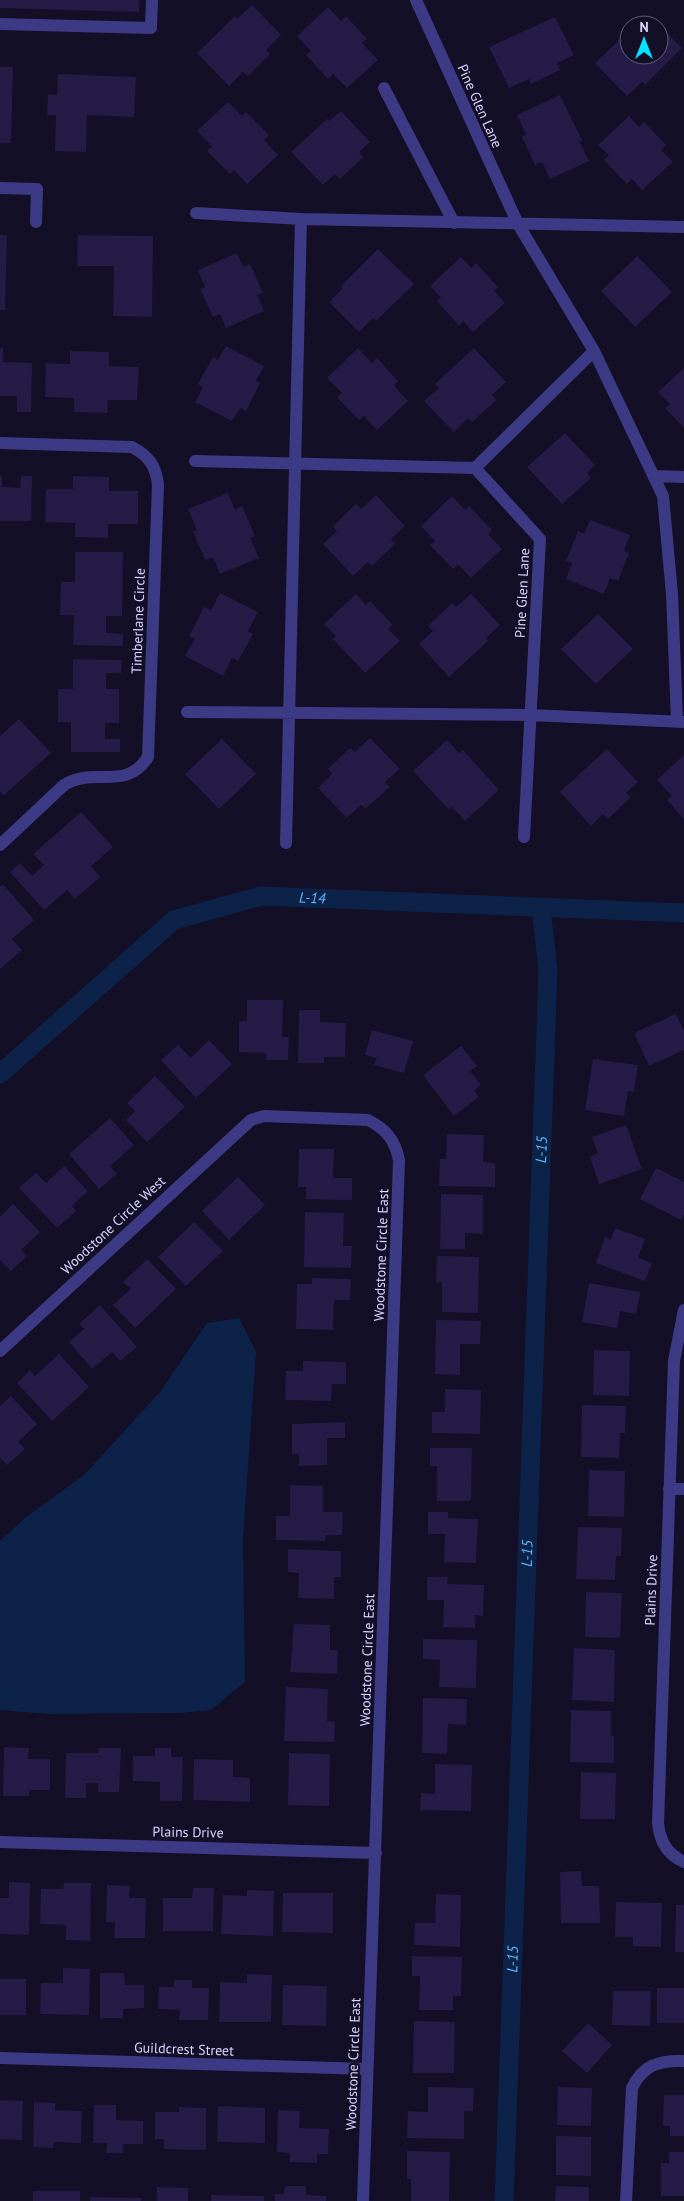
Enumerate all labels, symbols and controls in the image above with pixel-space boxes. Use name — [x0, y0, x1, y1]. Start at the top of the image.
north arrow — [619, 15, 669, 65]
text: N — [639, 18, 649, 36]
street label: Pine Glen Lane — [453, 61, 507, 151]
street label: Pine Glen Lane — [511, 548, 533, 638]
street label: Timberlane Circle — [127, 568, 149, 674]
water label: L-14 — [298, 888, 326, 908]
water label: L-15 — [531, 1136, 551, 1164]
street label: Woodstone Circle West — [57, 1172, 169, 1278]
street label: Woodstone Circle East — [370, 1188, 392, 1322]
water label: L-15 — [517, 1539, 537, 1567]
street label: Plains Drive — [641, 1554, 661, 1626]
street label: Woodstone Circle East — [356, 1593, 378, 1727]
street label: Plains Drive — [152, 1822, 224, 1842]
water label: L-15 — [502, 1945, 522, 1973]
street label: Woodstone Circle East — [342, 1997, 364, 2131]
street label: Guildcrest Street — [134, 2038, 234, 2060]

